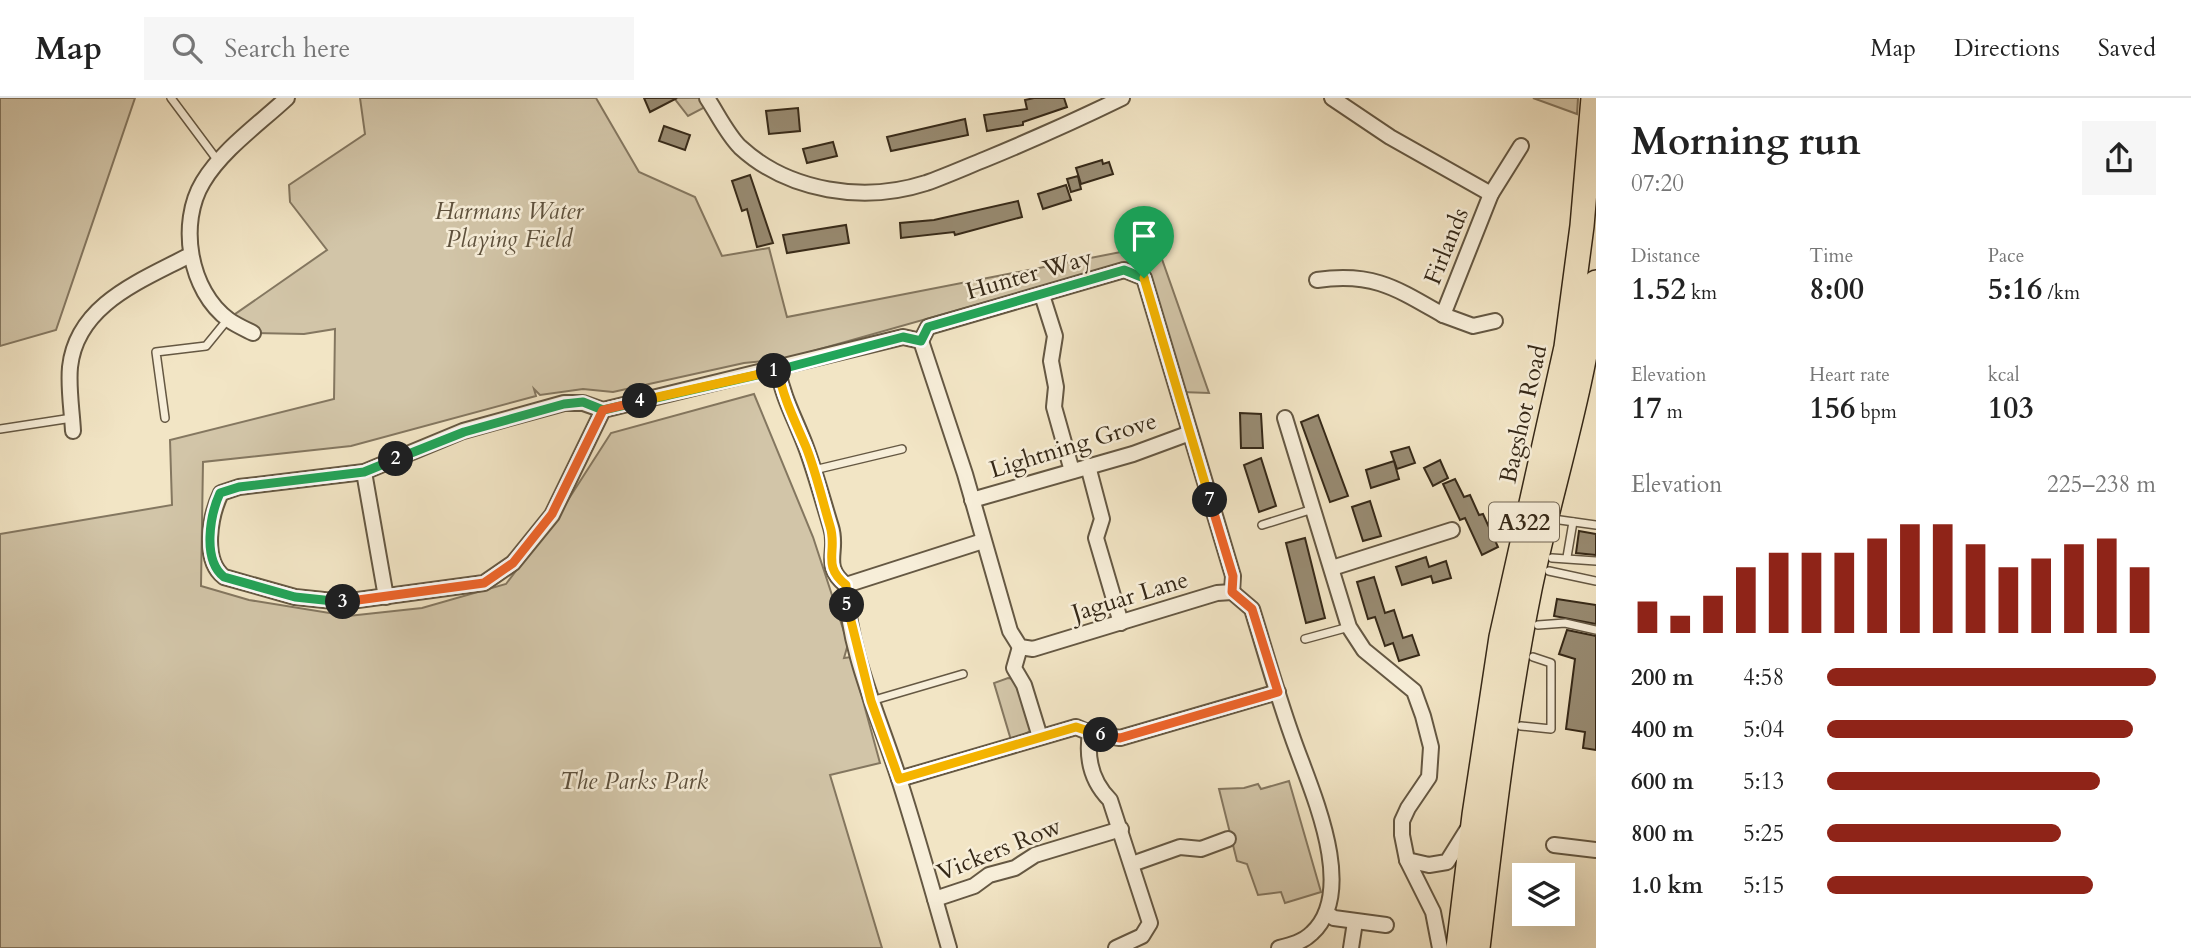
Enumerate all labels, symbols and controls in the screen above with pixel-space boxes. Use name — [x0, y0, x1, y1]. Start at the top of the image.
search box — [144, 17, 634, 80]
text: Map — [35, 26, 102, 71]
icon: search — [168, 29, 206, 67]
text: Search here — [224, 31, 350, 66]
text: Map — [1870, 32, 1916, 65]
text: Directions — [1954, 32, 2060, 65]
text: Saved — [2098, 32, 2156, 65]
text: Morning run — [1631, 116, 1861, 168]
button: share — [2082, 121, 2156, 195]
text: 07:20 — [1631, 168, 1684, 199]
park label: Harmans Water Playing Field — [435, 195, 584, 256]
street label: Firlands — [1416, 203, 1477, 290]
pin — [1114, 206, 1174, 278]
icon: arrive — [1125, 217, 1163, 255]
street label: Hunter Way — [962, 241, 1097, 308]
text: Distance — [1631, 243, 1700, 269]
text: Time — [1809, 243, 1853, 269]
text: Pace — [1988, 243, 2024, 269]
text: 1.52 — [1631, 269, 1686, 310]
text: 8:00 — [1809, 269, 1864, 310]
text: 5:16 — [1988, 269, 2042, 310]
text: km — [1686, 280, 1717, 306]
text: /km — [2042, 280, 2080, 306]
street label: Bagshot Road — [1492, 341, 1555, 487]
pin: 1 — [756, 354, 792, 388]
text: 1 — [769, 357, 778, 383]
text: Elevation — [1631, 362, 1706, 388]
text: Heart rate — [1809, 362, 1890, 388]
text: kcal — [1988, 362, 2020, 388]
pin: 4 — [622, 384, 658, 418]
text: 4 — [635, 387, 644, 413]
text: 17 — [1631, 388, 1662, 429]
text: 156 — [1809, 388, 1855, 429]
text: 103 — [1988, 388, 2034, 429]
text: m — [1662, 399, 1683, 425]
text: bpm — [1855, 399, 1897, 425]
street label: Lightning Grove — [986, 404, 1161, 487]
pin: 2 — [378, 442, 414, 476]
text: 2 — [391, 445, 400, 471]
text: Elevation — [1631, 469, 1722, 500]
text: 225–238 m — [2047, 469, 2156, 500]
pin: 7 — [1192, 482, 1228, 518]
text: 7 — [1205, 486, 1214, 512]
road number: A322 — [1489, 502, 1559, 542]
street label: Jaguar Lane — [1065, 563, 1192, 631]
pin: 3 — [326, 584, 360, 620]
text: 3 — [338, 588, 347, 614]
pin: 5 — [830, 588, 864, 622]
text: 5 — [842, 591, 851, 617]
text: 200 m — [1631, 662, 1694, 693]
text: 4:58 — [1743, 662, 1784, 693]
text: 400 m — [1631, 714, 1694, 745]
text: 5:04 — [1743, 714, 1784, 745]
pin: 6 — [1084, 718, 1118, 752]
text: 6 — [1096, 721, 1105, 747]
park label: The Parks Park — [560, 765, 708, 798]
text: 600 m — [1631, 766, 1694, 797]
text: 5:13 — [1743, 766, 1784, 797]
street label: Vickers Row — [932, 810, 1066, 889]
text: 800 m — [1631, 818, 1694, 849]
text: 5:25 — [1743, 818, 1784, 849]
map controls — [1512, 863, 1575, 926]
button: layers — [1512, 863, 1575, 926]
text: 1.0 km — [1631, 870, 1703, 901]
text: 5:15 — [1743, 870, 1784, 901]

